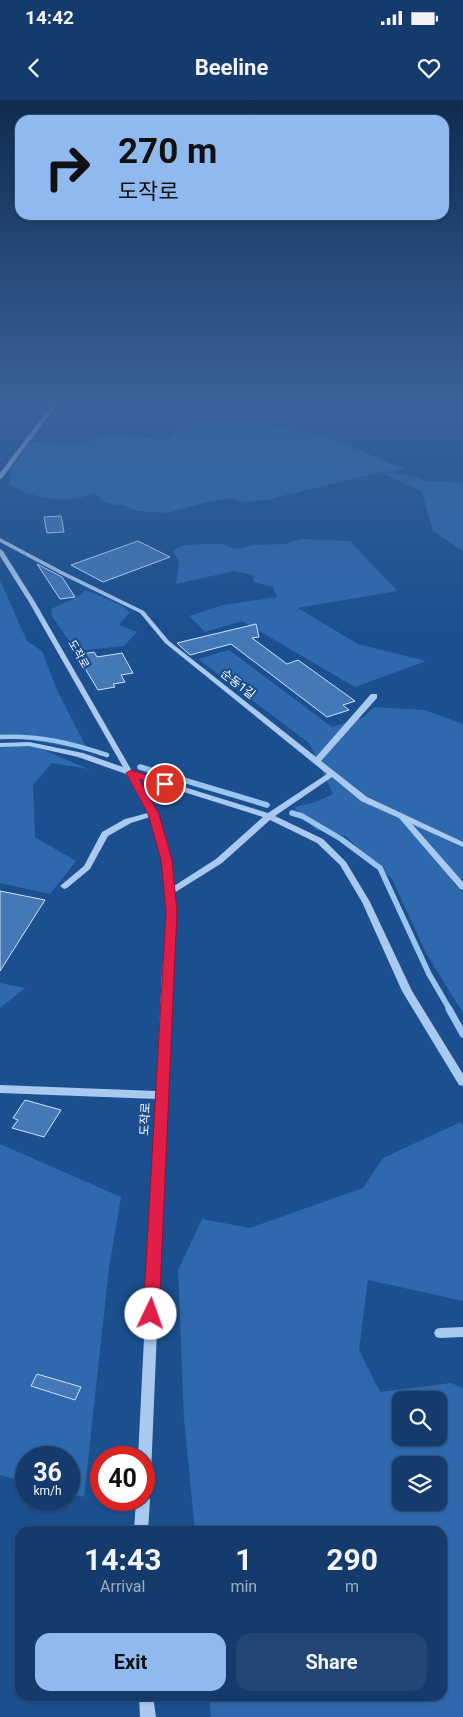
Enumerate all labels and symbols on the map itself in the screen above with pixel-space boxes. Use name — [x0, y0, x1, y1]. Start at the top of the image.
street label: 도작로 — [65, 638, 92, 671]
street label: 순동1길 — [218, 666, 258, 702]
pin — [144, 763, 186, 805]
street label: 도작로 — [137, 1102, 153, 1136]
position arrow — [124, 1287, 176, 1339]
speed limit sign: 40 — [90, 1446, 155, 1511]

